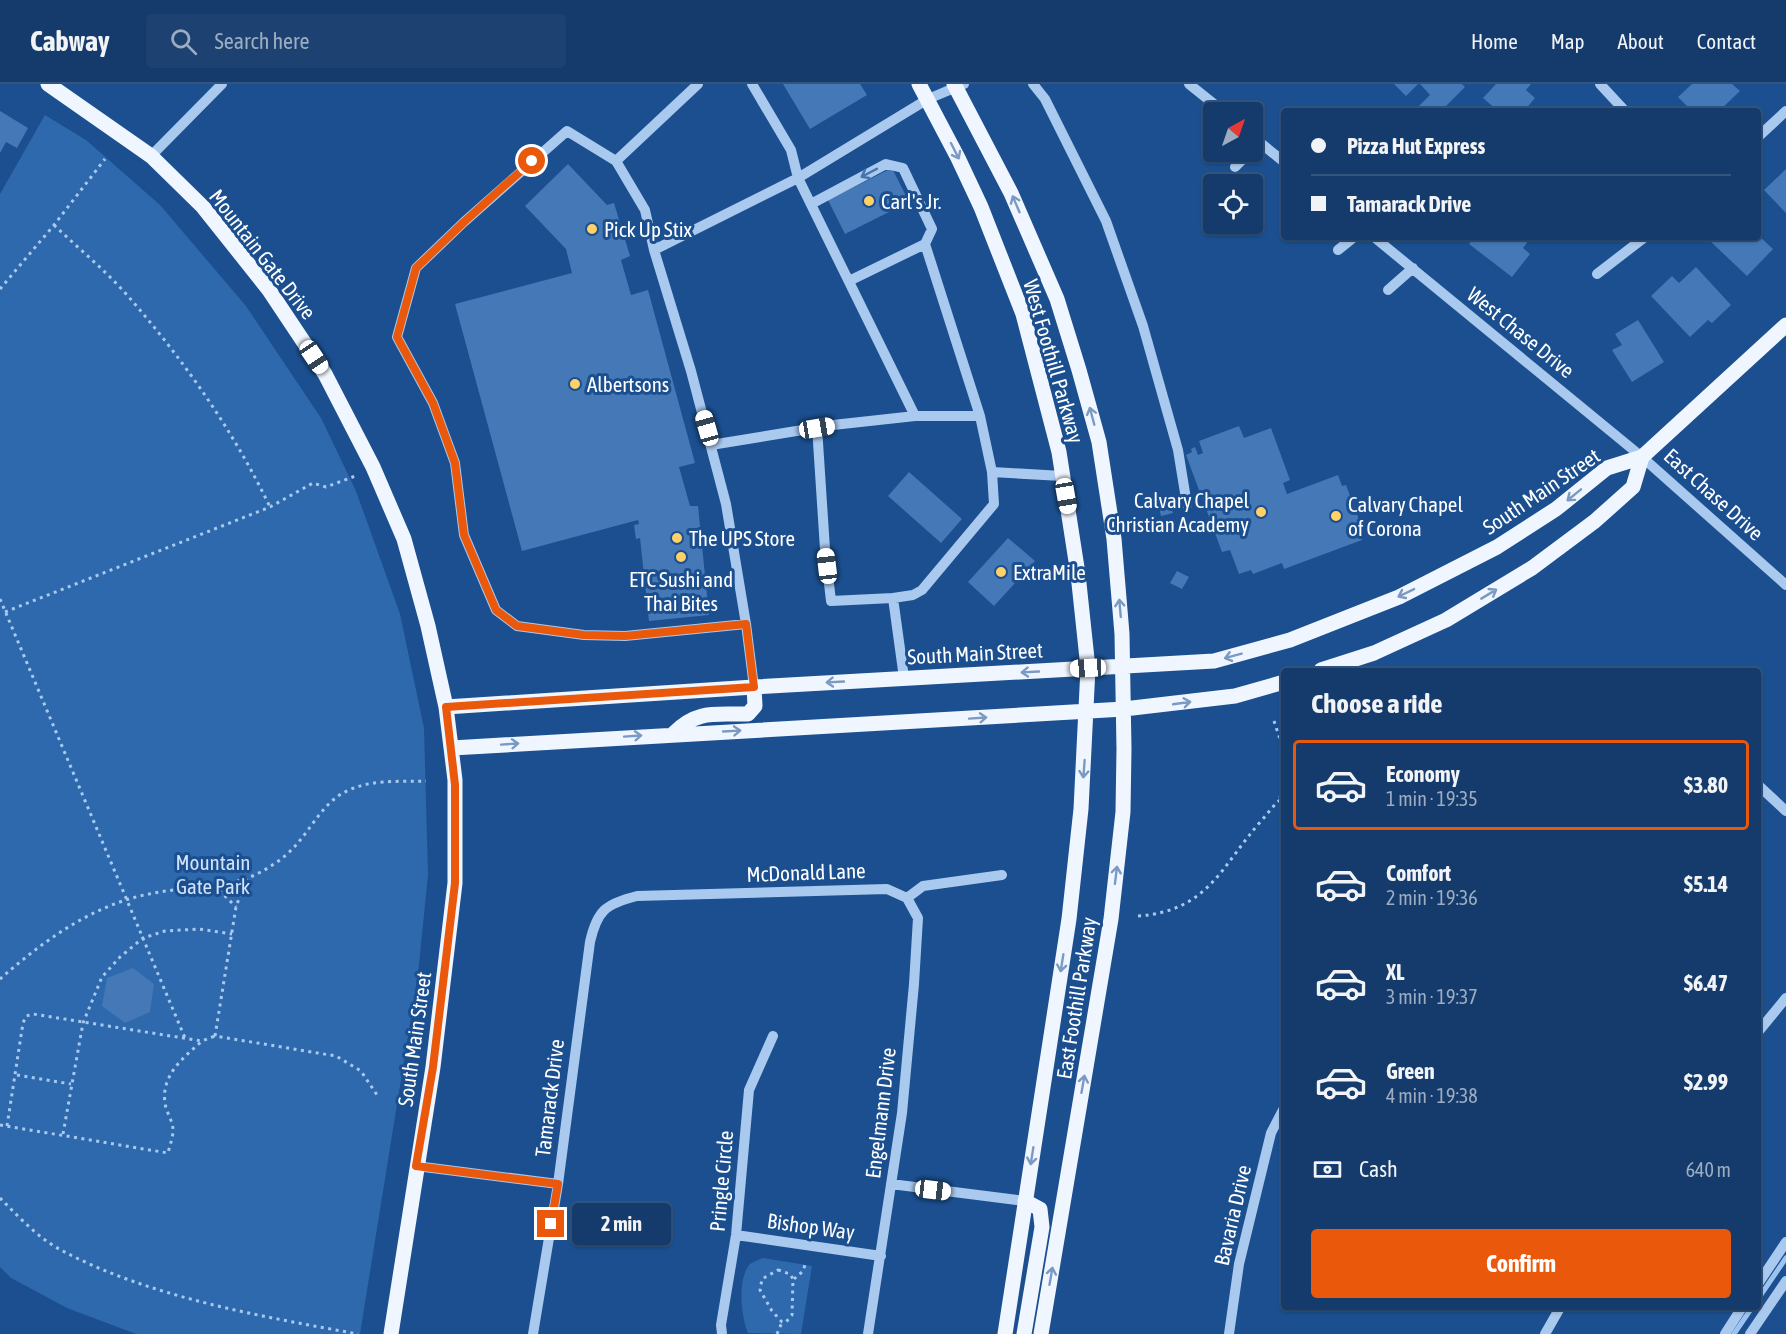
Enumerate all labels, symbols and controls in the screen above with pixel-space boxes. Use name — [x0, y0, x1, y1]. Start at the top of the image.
search box — [146, 14, 566, 68]
text: Cabway — [30, 25, 110, 57]
icon: search — [167, 25, 200, 58]
text: Search here — [215, 28, 310, 54]
text: Home — [1471, 29, 1518, 53]
text: Map — [1551, 29, 1585, 53]
text: About — [1618, 29, 1664, 53]
text: Contact — [1697, 29, 1756, 53]
north arrow — [1203, 102, 1263, 162]
map controls — [1203, 102, 1263, 234]
text: Pizza Hut Express — [1347, 133, 1485, 159]
one-way arrow — [949, 142, 961, 160]
route start — [518, 147, 545, 174]
one-way arrow — [860, 168, 878, 179]
button: locate — [1203, 174, 1263, 234]
street label: Mountain Gate Drive — [205, 184, 321, 324]
place label: Carl's Jr. — [881, 189, 942, 213]
text: Tamarack Drive — [1347, 191, 1471, 217]
marker: Carl's Jr. — [862, 194, 876, 208]
one-way arrow — [1010, 195, 1021, 213]
place label: Pick Up Stix — [604, 217, 693, 241]
marker: Pick Up Stix — [585, 222, 599, 236]
street label: West Foothill Parkway — [1019, 276, 1089, 446]
street label: West Chase Drive — [1463, 282, 1579, 382]
car — [296, 337, 332, 377]
place label: Albertsons — [587, 372, 669, 396]
marker: Albertsons — [568, 377, 582, 391]
one-way arrow — [1086, 407, 1097, 426]
car — [693, 408, 721, 448]
car — [798, 416, 836, 440]
street label: South Main Street — [1478, 443, 1604, 539]
street label: East Chase Drive — [1660, 443, 1768, 545]
car — [1054, 477, 1078, 515]
place label: Calvary Chapel Christian Academy — [1106, 488, 1249, 536]
one-way arrow — [1566, 488, 1582, 501]
place label: Calvary Chapel of Corona — [1348, 492, 1463, 540]
marker: Calvary Chapel Christian Academy — [1254, 505, 1268, 519]
marker: Calvary Chapel of Corona — [1329, 509, 1343, 523]
place label: The UPS Store — [689, 526, 795, 550]
marker: The UPS Store — [670, 531, 684, 545]
car — [816, 547, 838, 585]
marker: ETC Sushi and Thai Bites — [674, 550, 688, 564]
place label: ExtraMile — [1013, 560, 1086, 584]
marker: ExtraMile — [994, 565, 1008, 579]
place label: ETC Sushi and Thai Bites — [629, 567, 733, 615]
one-way arrow — [1398, 587, 1415, 599]
one-way arrow — [1480, 588, 1497, 600]
one-way arrow — [1114, 599, 1125, 619]
street label: South Main Street — [907, 637, 1043, 669]
one-way arrow — [1224, 651, 1243, 662]
car — [1070, 658, 1106, 678]
one-way arrow — [1020, 666, 1040, 677]
one-way arrow — [825, 677, 845, 688]
text: Choose a ride — [1311, 688, 1443, 719]
one-way arrow — [1172, 697, 1191, 708]
one-way arrow — [968, 712, 988, 723]
one-way arrow — [722, 725, 742, 736]
one-way arrow — [623, 730, 643, 741]
one-way arrow — [500, 738, 520, 749]
icon: car — [1314, 758, 1368, 812]
one-way arrow — [1078, 759, 1089, 779]
text: Economy — [1386, 761, 1460, 787]
text: $3.80 — [1684, 772, 1728, 798]
text: 1 min · 19:35 — [1386, 787, 1478, 810]
park label: Mountain Gate Park — [175, 850, 251, 898]
icon: car — [1314, 857, 1368, 911]
street label: McDonald Lane — [746, 858, 866, 886]
text: Comfort — [1386, 860, 1451, 886]
one-way arrow — [1110, 866, 1121, 886]
text: $5.14 — [1684, 871, 1728, 897]
text: 2 min · 19:36 — [1386, 886, 1478, 909]
street label: East Foothill Parkway — [1051, 915, 1101, 1081]
one-way arrow — [1056, 953, 1067, 972]
icon: car — [1314, 956, 1368, 1010]
text: XL — [1386, 959, 1404, 985]
street label: South Main Street — [393, 970, 435, 1108]
text: $6.47 — [1684, 970, 1728, 996]
text: 3 min · 19:37 — [1386, 985, 1478, 1008]
street label: Tamarack Drive — [530, 1038, 568, 1158]
street label: Engelmann Drive — [860, 1046, 900, 1180]
icon: car — [1314, 1055, 1368, 1109]
text: Green — [1386, 1058, 1435, 1084]
text: $2.99 — [1684, 1069, 1728, 1095]
one-way arrow — [1078, 1075, 1089, 1094]
text: 4 min · 19:38 — [1386, 1084, 1478, 1107]
street label: Pringle Circle — [705, 1129, 737, 1233]
one-way arrow — [1027, 1145, 1038, 1165]
icon: cash — [1311, 1153, 1344, 1186]
text: Cash — [1359, 1156, 1398, 1182]
text: 640 m — [1686, 1158, 1731, 1181]
street label: Bavaria Drive — [1209, 1162, 1255, 1268]
car — [914, 1179, 952, 1201]
callout: 2 min — [572, 1203, 671, 1245]
street label: Bishop Way — [766, 1208, 857, 1244]
route end — [537, 1210, 564, 1237]
text: 2 min — [601, 1212, 642, 1235]
button: Confirm — [1311, 1229, 1731, 1298]
one-way arrow — [1046, 1267, 1057, 1287]

